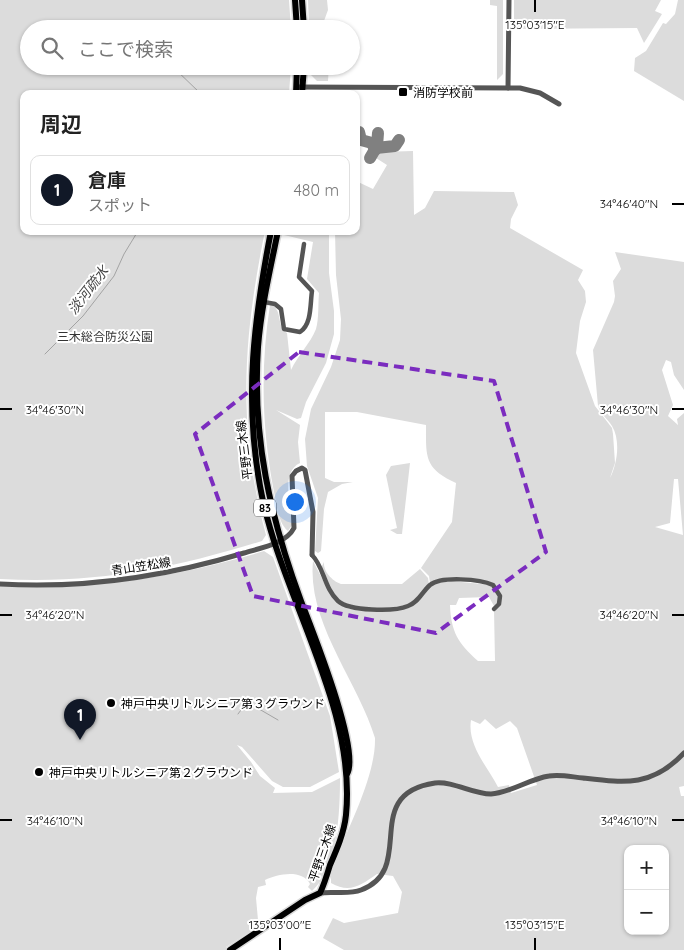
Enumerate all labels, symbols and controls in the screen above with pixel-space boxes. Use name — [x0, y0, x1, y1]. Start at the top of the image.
text: 135°03'15"E — [505, 17, 565, 32]
search box — [20, 20, 360, 75]
icon: search — [38, 34, 66, 62]
text: ここで検索 — [78, 37, 173, 61]
place label: 消防学校前 — [413, 85, 473, 100]
marker: 消防学校前 — [397, 86, 409, 98]
text: 周辺 — [40, 111, 82, 137]
text: 倉庫 — [88, 168, 126, 192]
text: 1 — [54, 180, 60, 200]
text: 480 m — [293, 180, 339, 200]
text: スポット — [88, 195, 152, 215]
text: 34°46'40"N — [600, 196, 658, 211]
water label: 淡河疏水 — [64, 261, 114, 318]
park label: 三木総合防災公園 — [57, 329, 153, 344]
text: 34°46'30"N — [26, 402, 84, 417]
text: 34°46'30"N — [600, 402, 658, 417]
street label: 平野三木線 — [233, 419, 255, 481]
your location — [282, 489, 308, 515]
road number: 83 — [254, 499, 276, 516]
street label: 青山笠松線 — [110, 554, 172, 578]
text: 34°46'20"N — [26, 607, 84, 622]
text: 34°46'20"N — [600, 607, 658, 622]
place label: 神戸中央リトルシニア第３グラウンド — [121, 696, 325, 711]
marker: 神戸中央リトルシニア第３グラウンド — [105, 697, 117, 709]
pin: 1 — [64, 699, 96, 740]
place label: 神戸中央リトルシニア第２グラウンド — [49, 765, 253, 780]
marker: 神戸中央リトルシニア第２グラウンド — [33, 766, 45, 778]
text: 34°46'10"N — [27, 813, 83, 828]
text: 34°46'10"N — [601, 813, 657, 828]
street label: 平野三木線 — [305, 822, 339, 884]
map controls — [624, 845, 669, 935]
button: + — [624, 845, 669, 890]
button: − — [624, 890, 669, 935]
text: 135°03'00"E — [249, 917, 312, 932]
text: 135°03'15"E — [505, 917, 565, 932]

